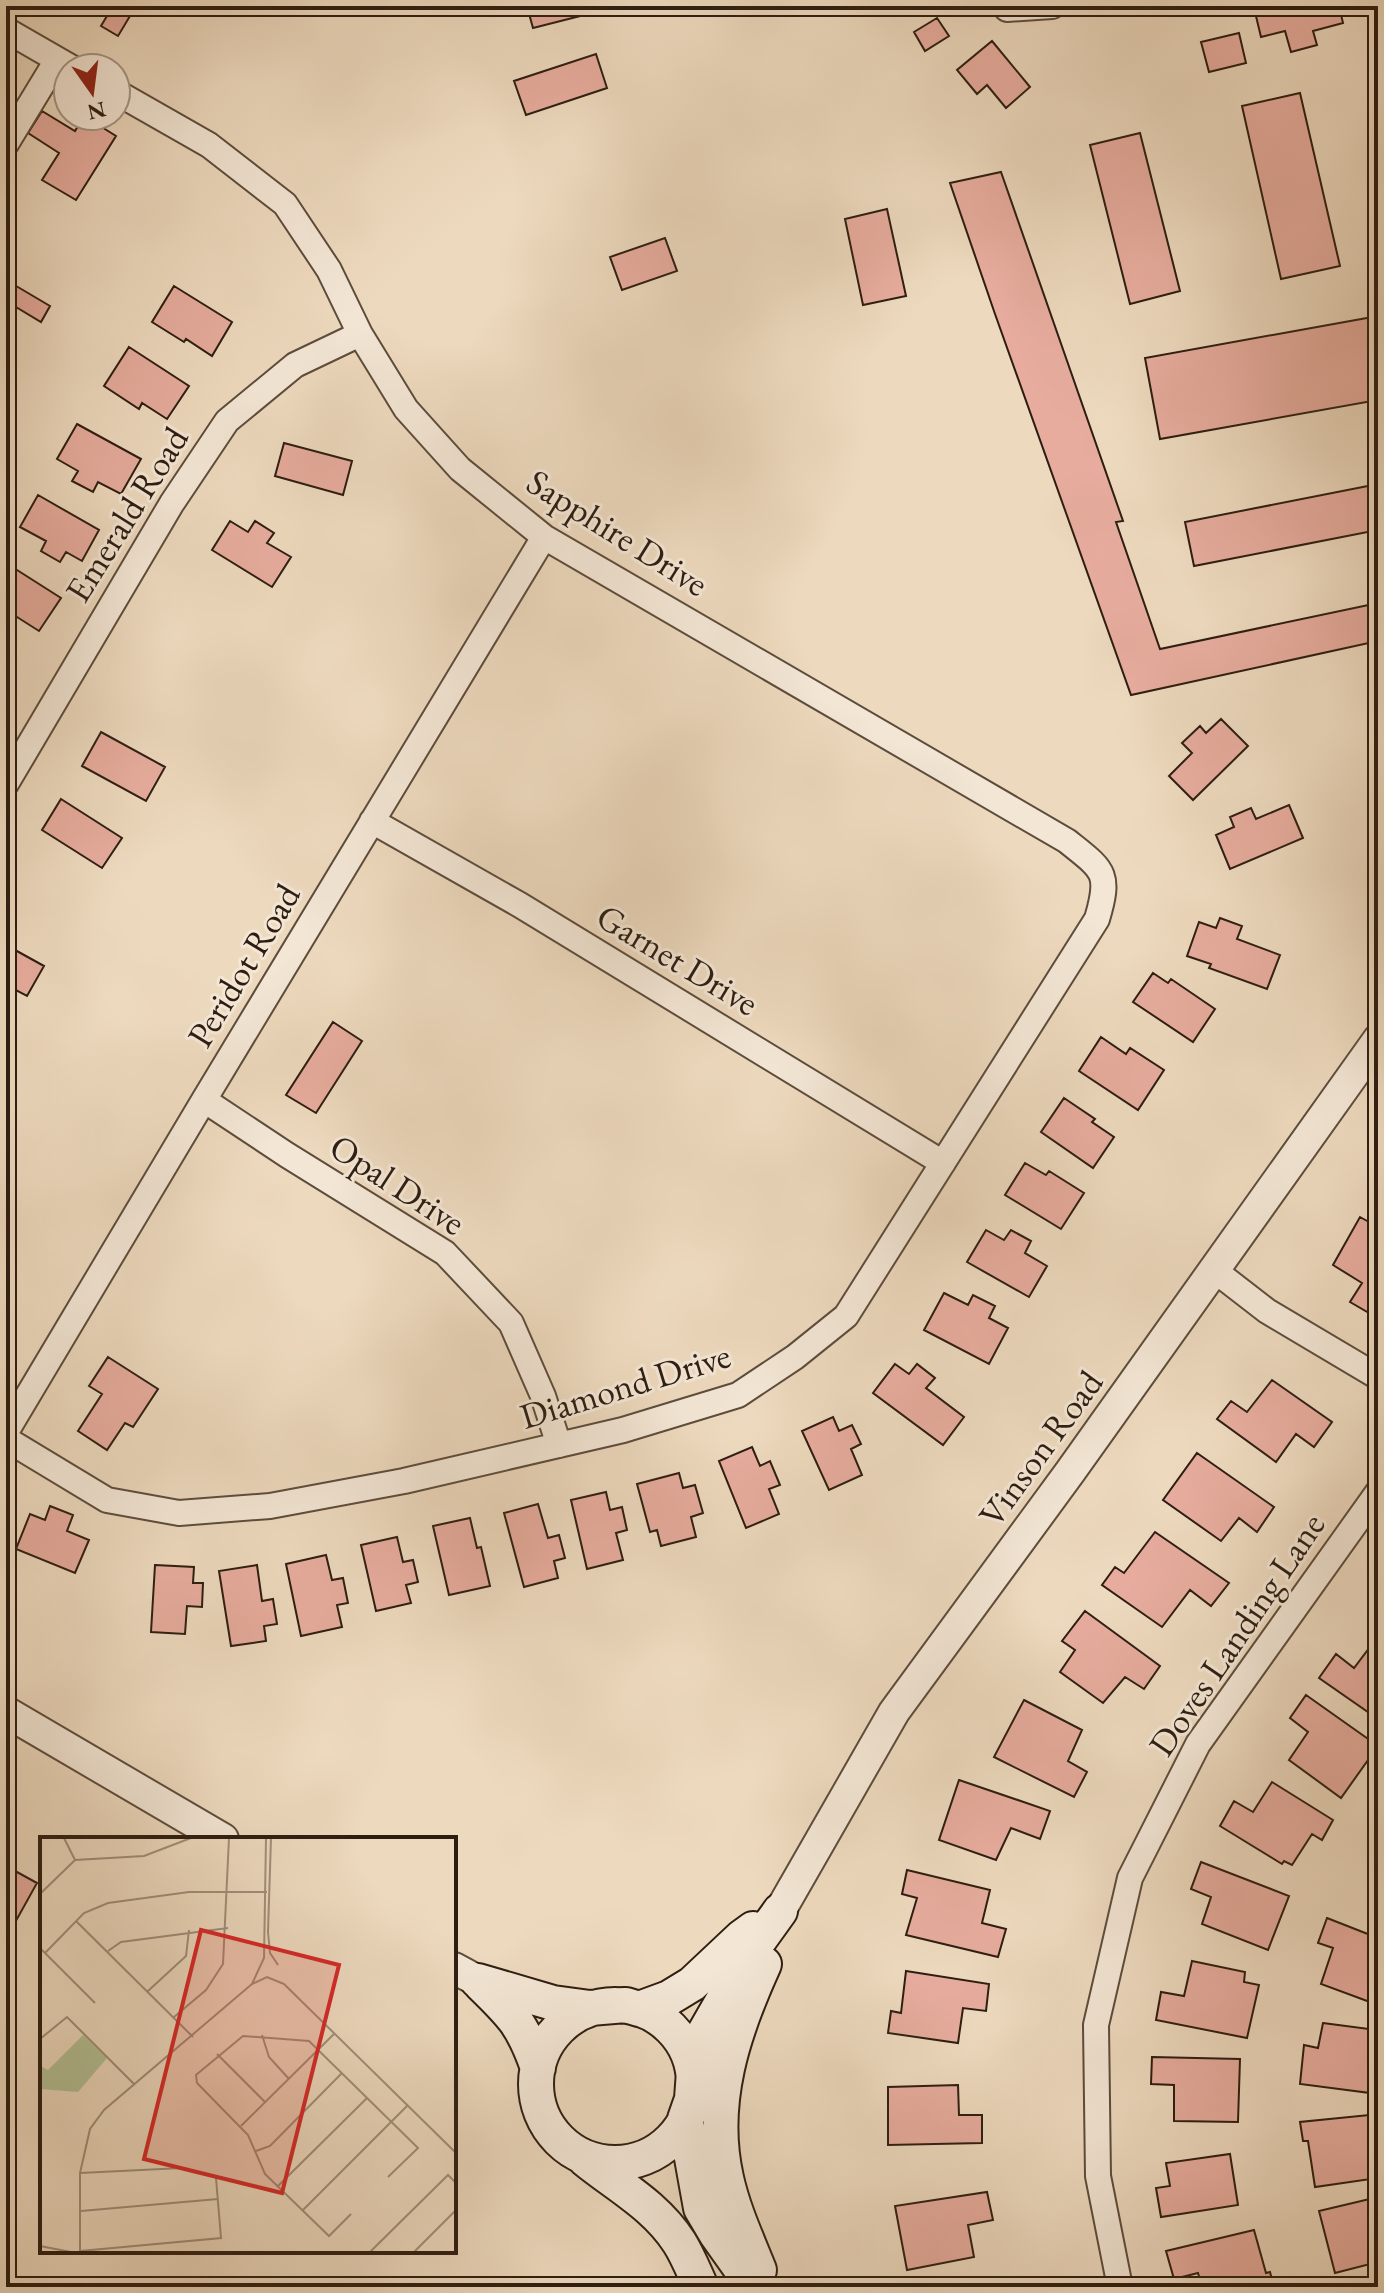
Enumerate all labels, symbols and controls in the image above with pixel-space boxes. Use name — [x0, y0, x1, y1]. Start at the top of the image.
north arrow — [52, 52, 132, 132]
text: N — [84, 95, 109, 127]
street label: Emerald Road — [54, 417, 199, 611]
street label: Sapphire Drive — [518, 458, 717, 607]
street label: Peridot Road — [176, 874, 311, 1056]
street label: Garnet Drive — [588, 893, 767, 1026]
street label: Opal Drive — [321, 1123, 474, 1246]
street label: Diamond Drive — [514, 1331, 736, 1440]
street label: Vinson Road — [968, 1360, 1113, 1536]
street label: Doves Landing Lane — [1138, 1503, 1335, 1765]
inset map — [40, 1837, 456, 2253]

